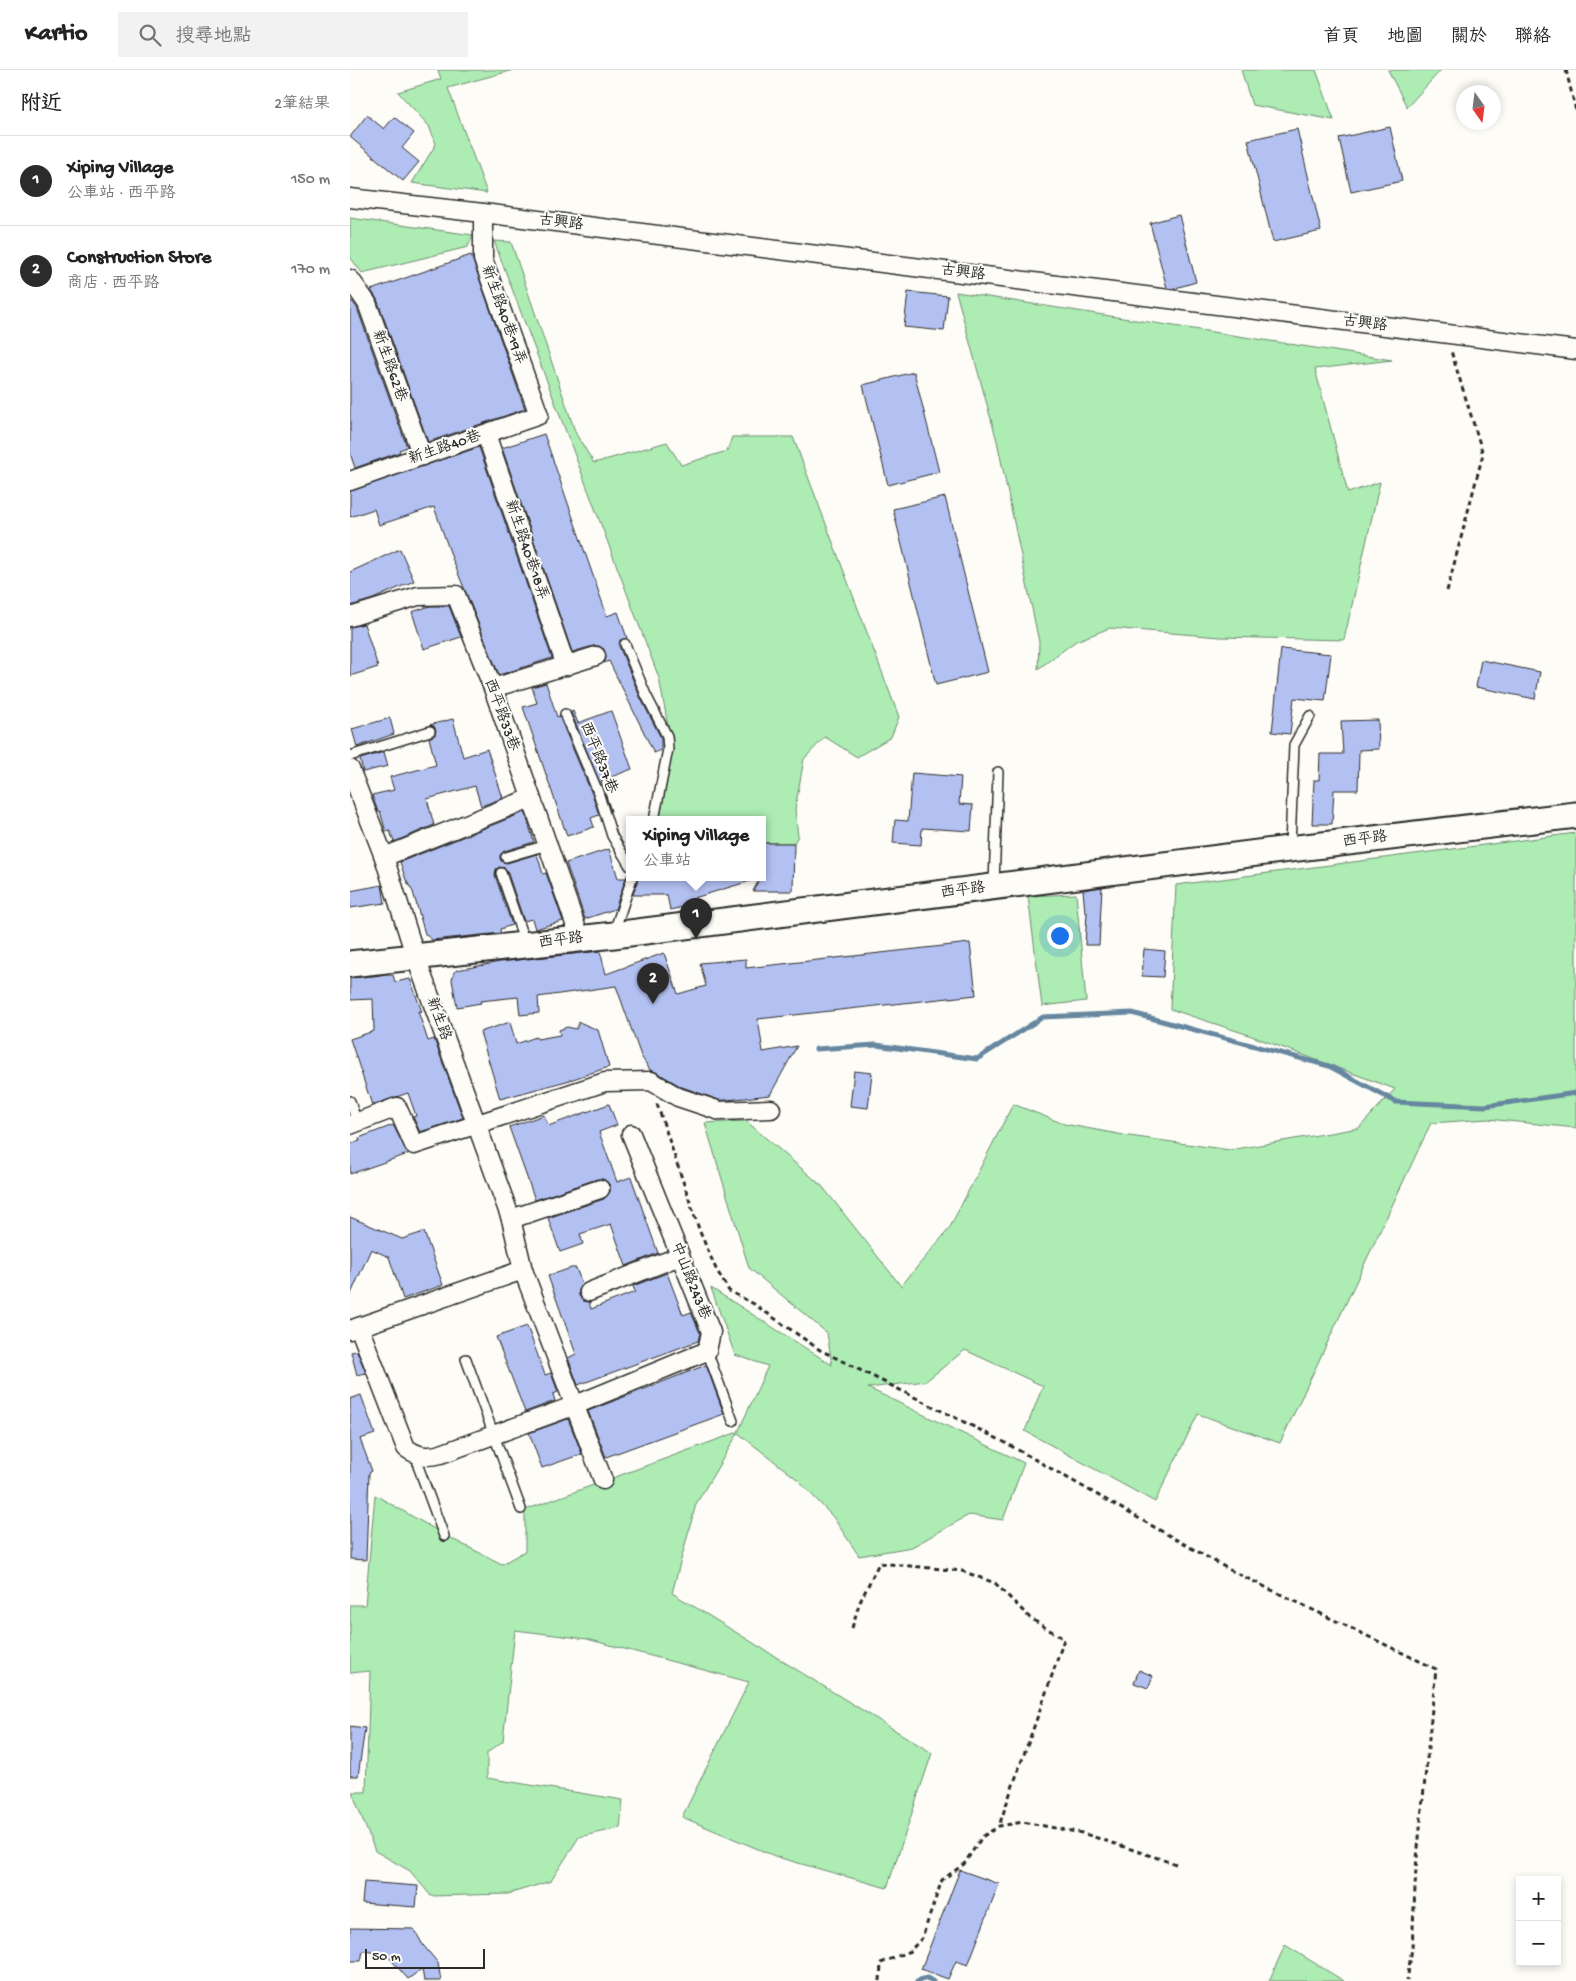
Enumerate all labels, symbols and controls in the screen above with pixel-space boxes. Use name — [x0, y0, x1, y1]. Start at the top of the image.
search box — [118, 12, 468, 57]
text: Kartio — [25, 20, 88, 49]
icon: search — [136, 21, 164, 49]
text: 搜尋地點 — [176, 26, 252, 49]
text: 首頁 — [1323, 27, 1359, 48]
text: 地圖 — [1387, 27, 1423, 48]
text: 關於 — [1451, 27, 1487, 48]
text: 聯絡 — [1515, 27, 1551, 48]
north arrow — [1456, 85, 1501, 130]
text: 附近 — [20, 93, 62, 118]
text: 2筆結果 — [274, 96, 330, 115]
text: Xiping Village — [67, 157, 173, 180]
text: 1 — [33, 171, 39, 190]
text: 150 m — [291, 171, 330, 190]
text: 公車站 · 西平路 — [67, 185, 176, 204]
street label: 古興路 — [538, 211, 584, 235]
text: Construction Store — [67, 247, 211, 270]
text: 2 — [32, 261, 40, 280]
text: 170 m — [291, 261, 330, 280]
street label: 古興路 — [940, 261, 986, 285]
street label: 新生路40巷19弄 — [477, 263, 529, 367]
text: 商店 · 西平路 — [67, 275, 160, 294]
street label: 古興路 — [1342, 312, 1388, 336]
street label: 新生路62巷 — [368, 328, 410, 404]
street label: 新生路40巷 — [406, 427, 484, 469]
street label: 新生路40巷18弄 — [500, 497, 552, 603]
street label: 西平路33巷 — [480, 676, 522, 754]
street label: 西平路37巷 — [575, 720, 621, 796]
popup — [626, 816, 766, 881]
text: Xiping Village — [643, 825, 749, 848]
street label: 西平路 — [1342, 828, 1388, 852]
text: 公車站 — [643, 853, 691, 872]
street label: 西平路 — [940, 879, 986, 903]
pin: 1 — [680, 898, 712, 939]
your location — [1047, 923, 1073, 949]
street label: 西平路 — [538, 929, 584, 953]
pin: 2 — [637, 963, 669, 1004]
street label: 新生路 — [422, 995, 454, 1043]
street label: 中山路243巷 — [666, 1239, 714, 1323]
map controls — [1516, 1876, 1561, 1966]
button: + — [1516, 1876, 1561, 1921]
button: − — [1516, 1921, 1561, 1966]
scale bar — [365, 1946, 485, 1969]
text: 50 m — [372, 1949, 401, 1966]

